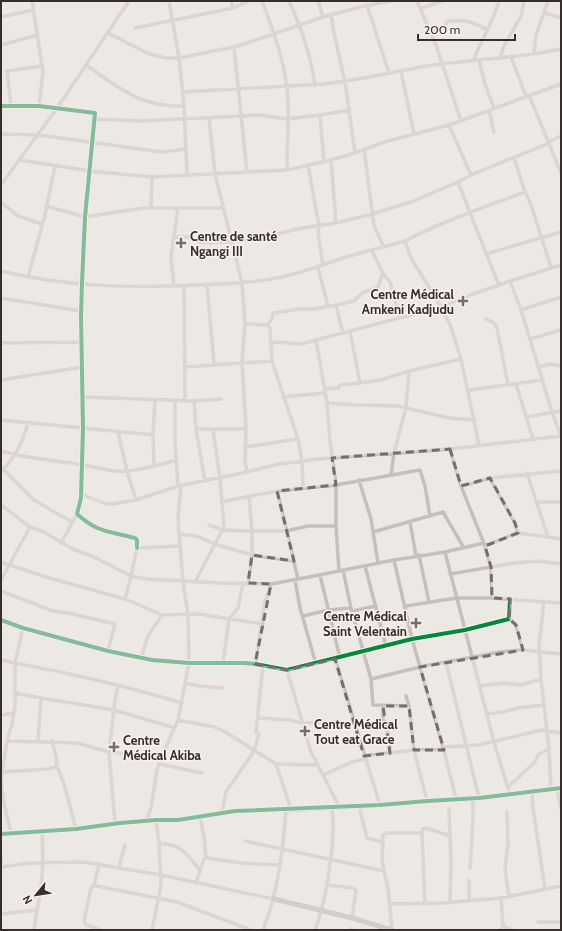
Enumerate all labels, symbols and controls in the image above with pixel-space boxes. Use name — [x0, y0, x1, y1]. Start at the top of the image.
scale bar — [418, 16, 515, 42]
text: 200 m — [424, 22, 460, 37]
place label: Centre de santé Ngangi III — [190, 228, 277, 259]
marker: Centre de santé Ngangi III — [175, 237, 187, 249]
place label: Centre Médical Amkeni Kadjudu — [362, 286, 455, 317]
marker: Centre Médical Amkeni Kadjudu — [457, 295, 469, 307]
place label: Centre Médical Saint Velentain — [323, 608, 408, 639]
marker: Centre Médical Saint Velentain — [410, 617, 422, 629]
place label: Centre Médical Tout eat Grace — [314, 716, 398, 747]
marker: Centre Médical Tout eat Grace — [299, 725, 311, 737]
place label: Centre Médical Akiba — [123, 732, 202, 763]
marker: Centre Médical Akiba — [108, 741, 120, 753]
north arrow — [16, 875, 56, 915]
text: N — [19, 893, 35, 907]

